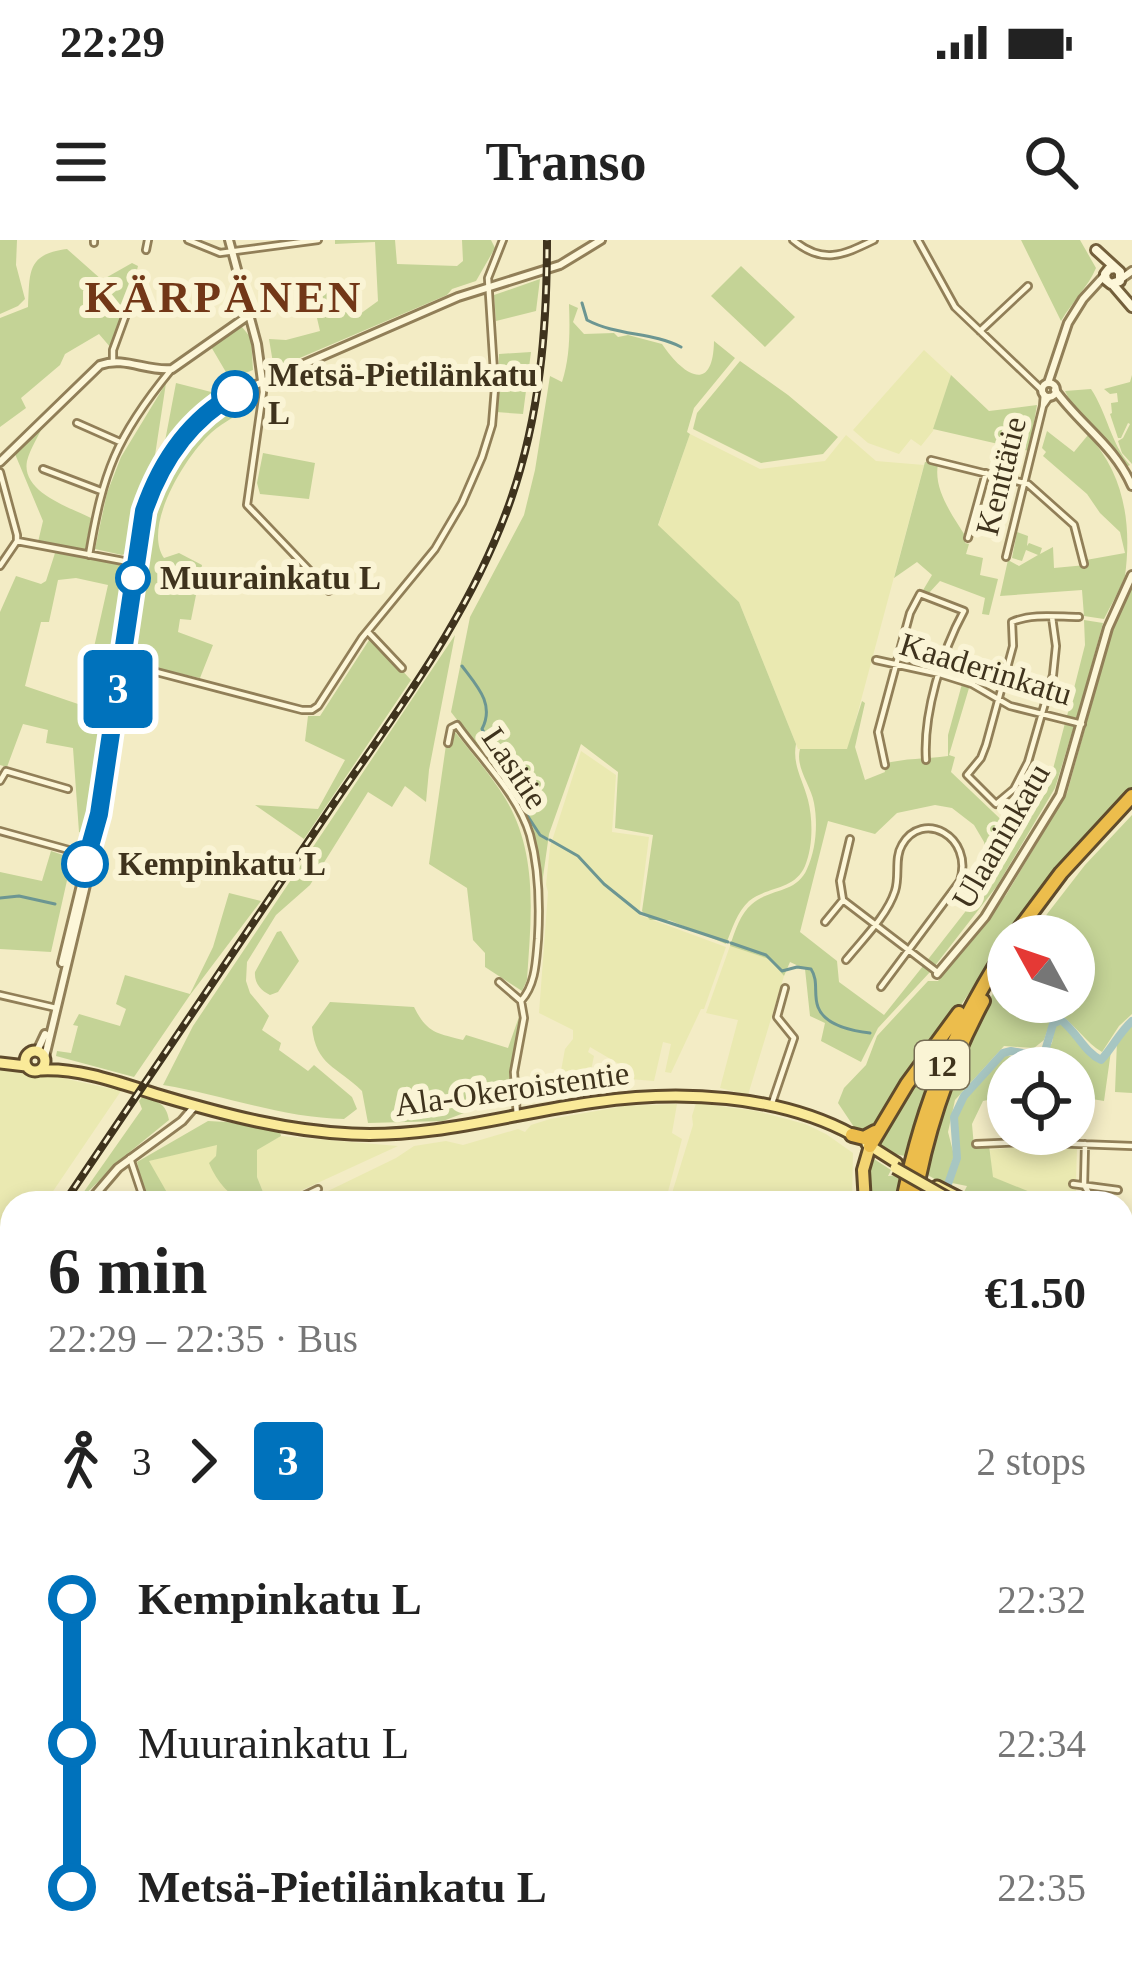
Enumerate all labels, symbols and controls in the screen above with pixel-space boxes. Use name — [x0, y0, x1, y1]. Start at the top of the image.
text: 22:29 — [60, 17, 165, 67]
icon: menu — [48, 129, 114, 195]
icon: search — [1018, 129, 1084, 195]
text: Transo — [485, 132, 647, 192]
district label: KÄRPÄNEN — [85, 272, 364, 322]
place label: Metsä-Pietilänkatu L — [268, 357, 537, 431]
marker: Metsä-Pietilänkatu L — [213, 372, 257, 416]
street label: Kenttätie — [969, 413, 1033, 539]
place label: Muurainkatu L — [160, 560, 381, 596]
marker: Muurainkatu L — [117, 562, 149, 594]
street label: Kaaderinkatu — [896, 626, 1076, 712]
line badge: 3 — [79, 650, 157, 728]
text: 3 — [108, 666, 129, 712]
street label: Lasitie — [475, 721, 555, 815]
street label: Ulaaninkatu — [945, 757, 1057, 915]
marker: Kempinkatu L — [63, 842, 107, 886]
place label: Kempinkatu L — [118, 846, 326, 882]
north arrow — [987, 915, 1095, 1023]
map controls — [987, 915, 1095, 1155]
road number: 12 — [915, 1041, 969, 1089]
button: locate — [987, 1047, 1095, 1155]
street label: Ala-Okeroistentie — [392, 1055, 632, 1123]
text: 6 min — [48, 1234, 208, 1307]
text: €1.50 — [985, 1268, 1086, 1318]
text: 22:29 – 22:35 · Bus — [48, 1317, 358, 1360]
icon: walk — [48, 1428, 114, 1494]
icon: forward — [170, 1428, 236, 1494]
text: 3 — [278, 1438, 299, 1484]
text: 3 — [132, 1440, 152, 1483]
text: 2 stops — [977, 1440, 1086, 1483]
text: Kempinkatu L — [138, 1574, 422, 1624]
text: 22:32 — [997, 1578, 1086, 1621]
text: Muurainkatu L — [138, 1718, 409, 1768]
text: 22:34 — [997, 1722, 1086, 1765]
text: Metsä-Pietilänkatu L — [138, 1862, 547, 1912]
text: 22:35 — [997, 1866, 1086, 1909]

